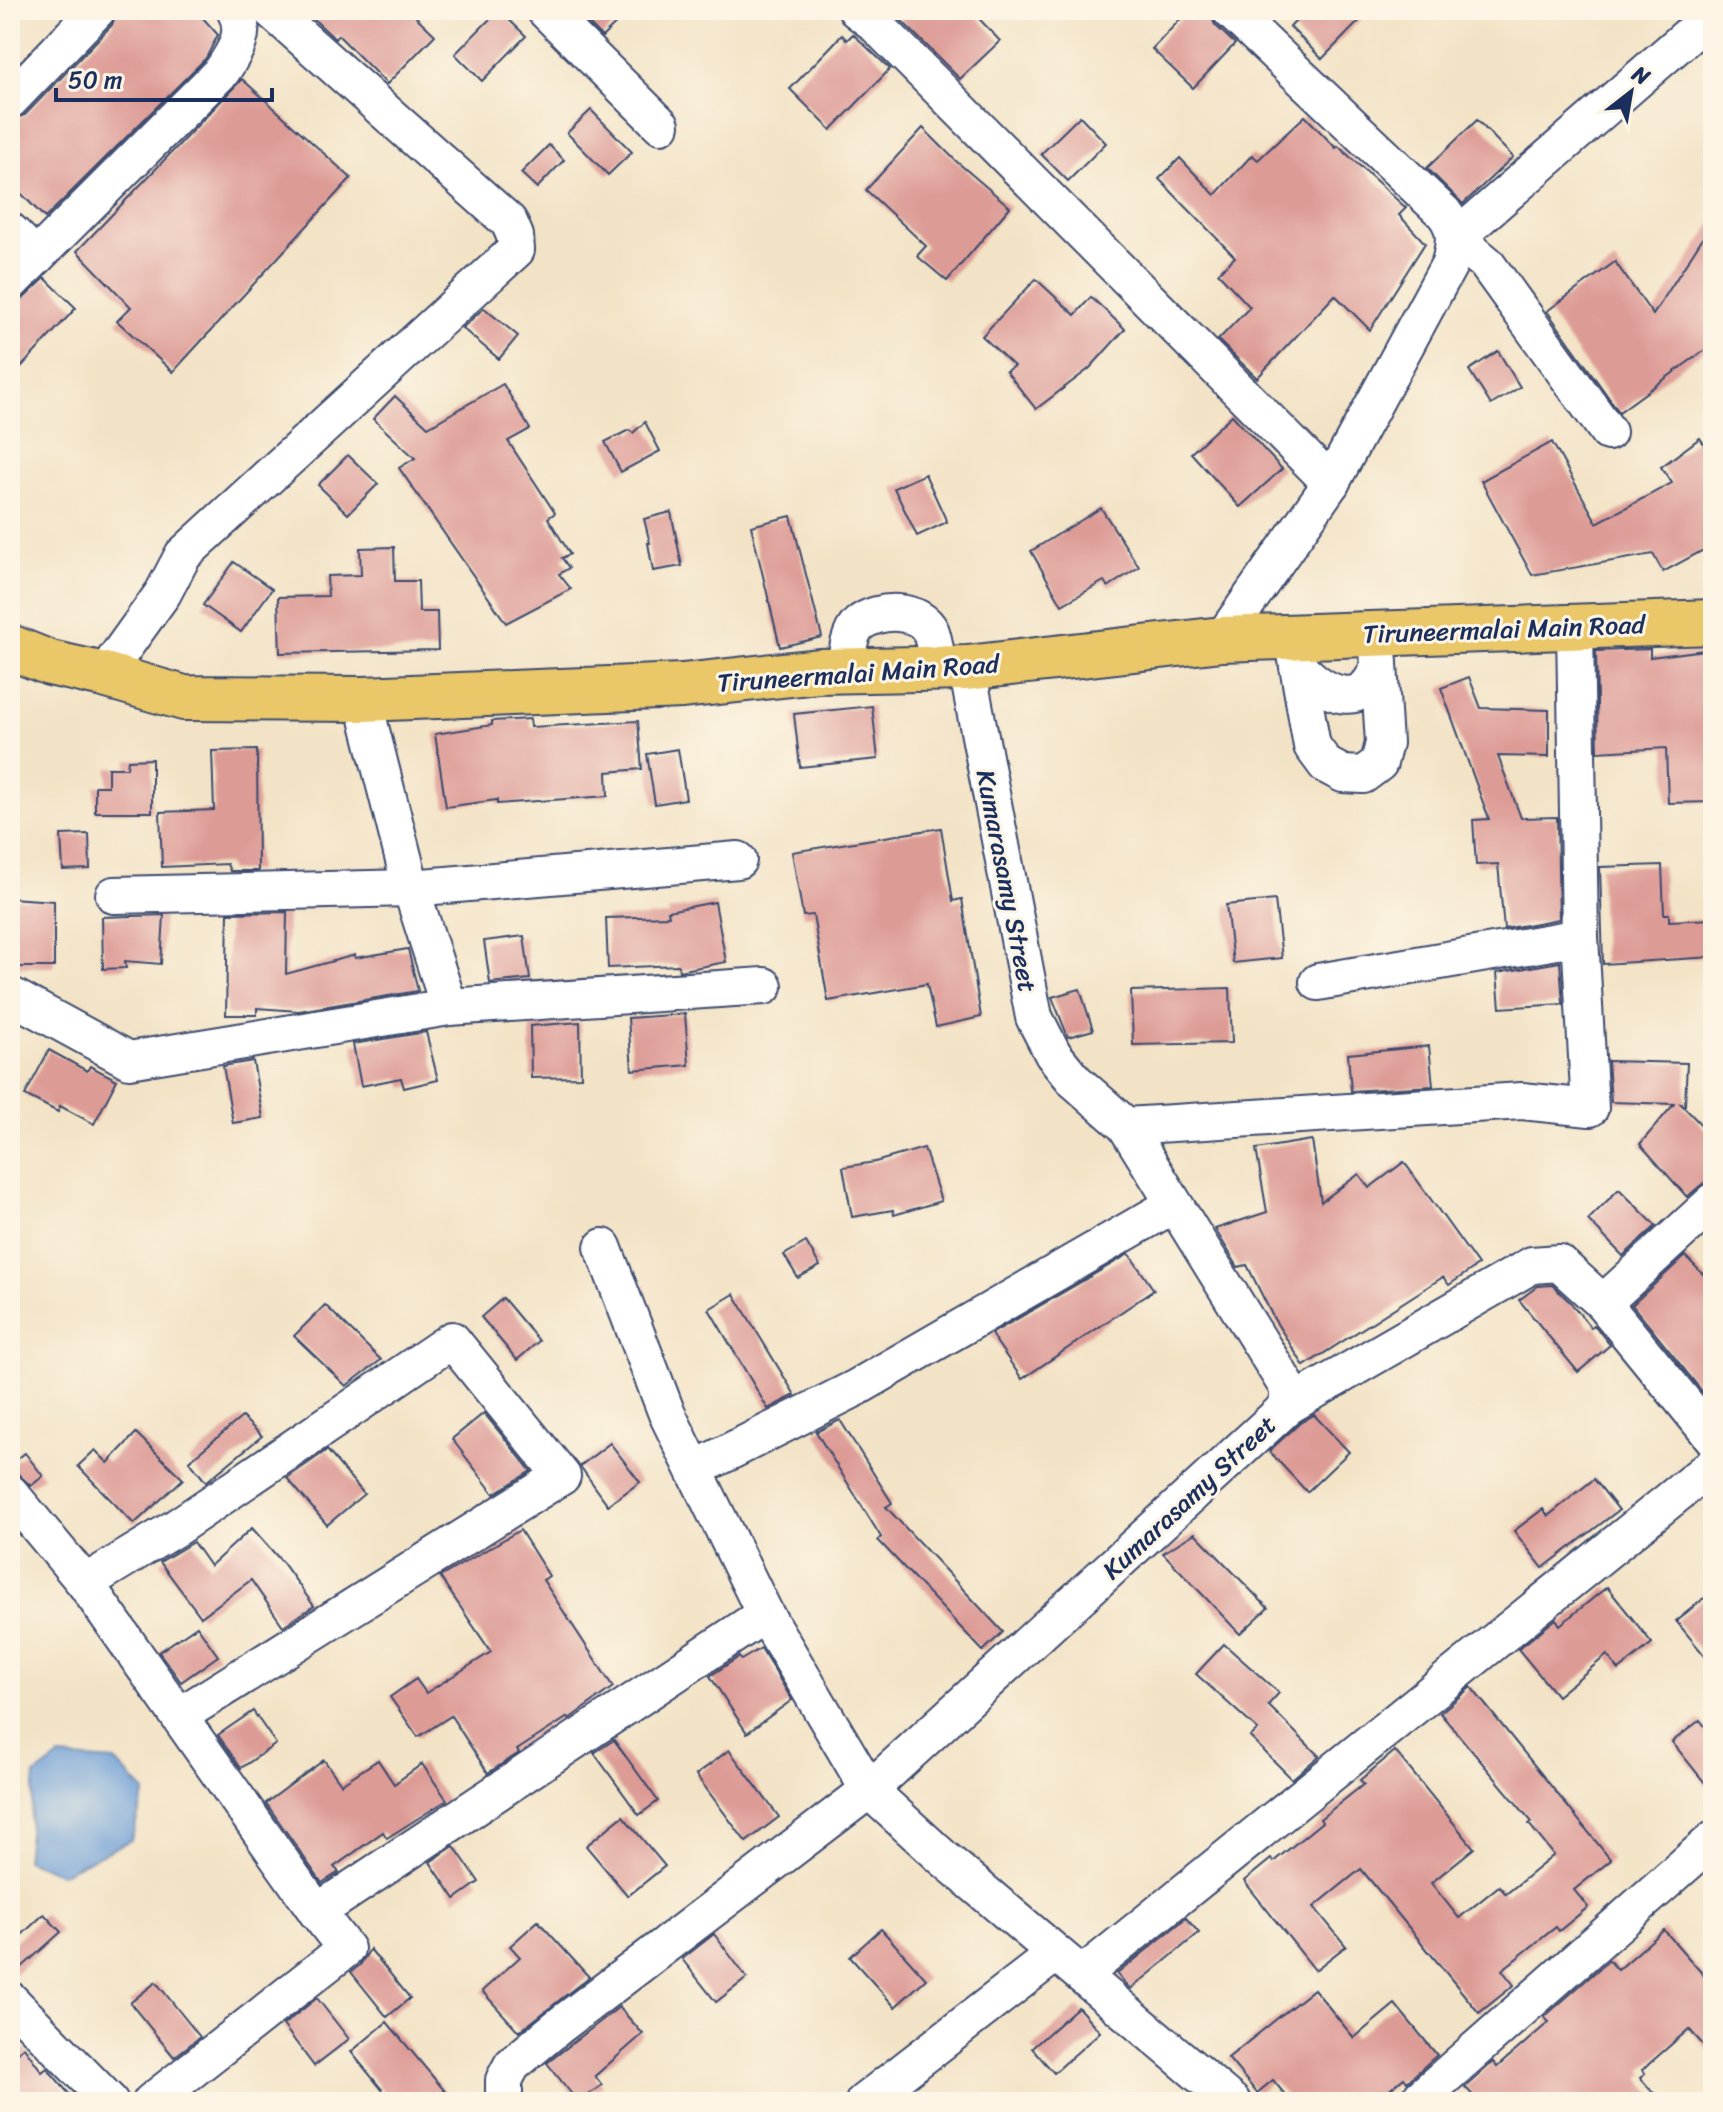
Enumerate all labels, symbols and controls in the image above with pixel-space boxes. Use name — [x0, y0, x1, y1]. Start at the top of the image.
scale bar — [56, 52, 272, 102]
north arrow — [1591, 52, 1671, 132]
text: N — [1624, 54, 1658, 96]
text: 50 m — [68, 59, 123, 101]
street label: Tiruneermalai Main Road — [1362, 601, 1648, 657]
street label: Tiruneermalai Main Road — [716, 640, 1003, 706]
street label: Kumarasamy Street — [963, 766, 1051, 996]
street label: Kumarasamy Street — [1091, 1403, 1287, 1591]

